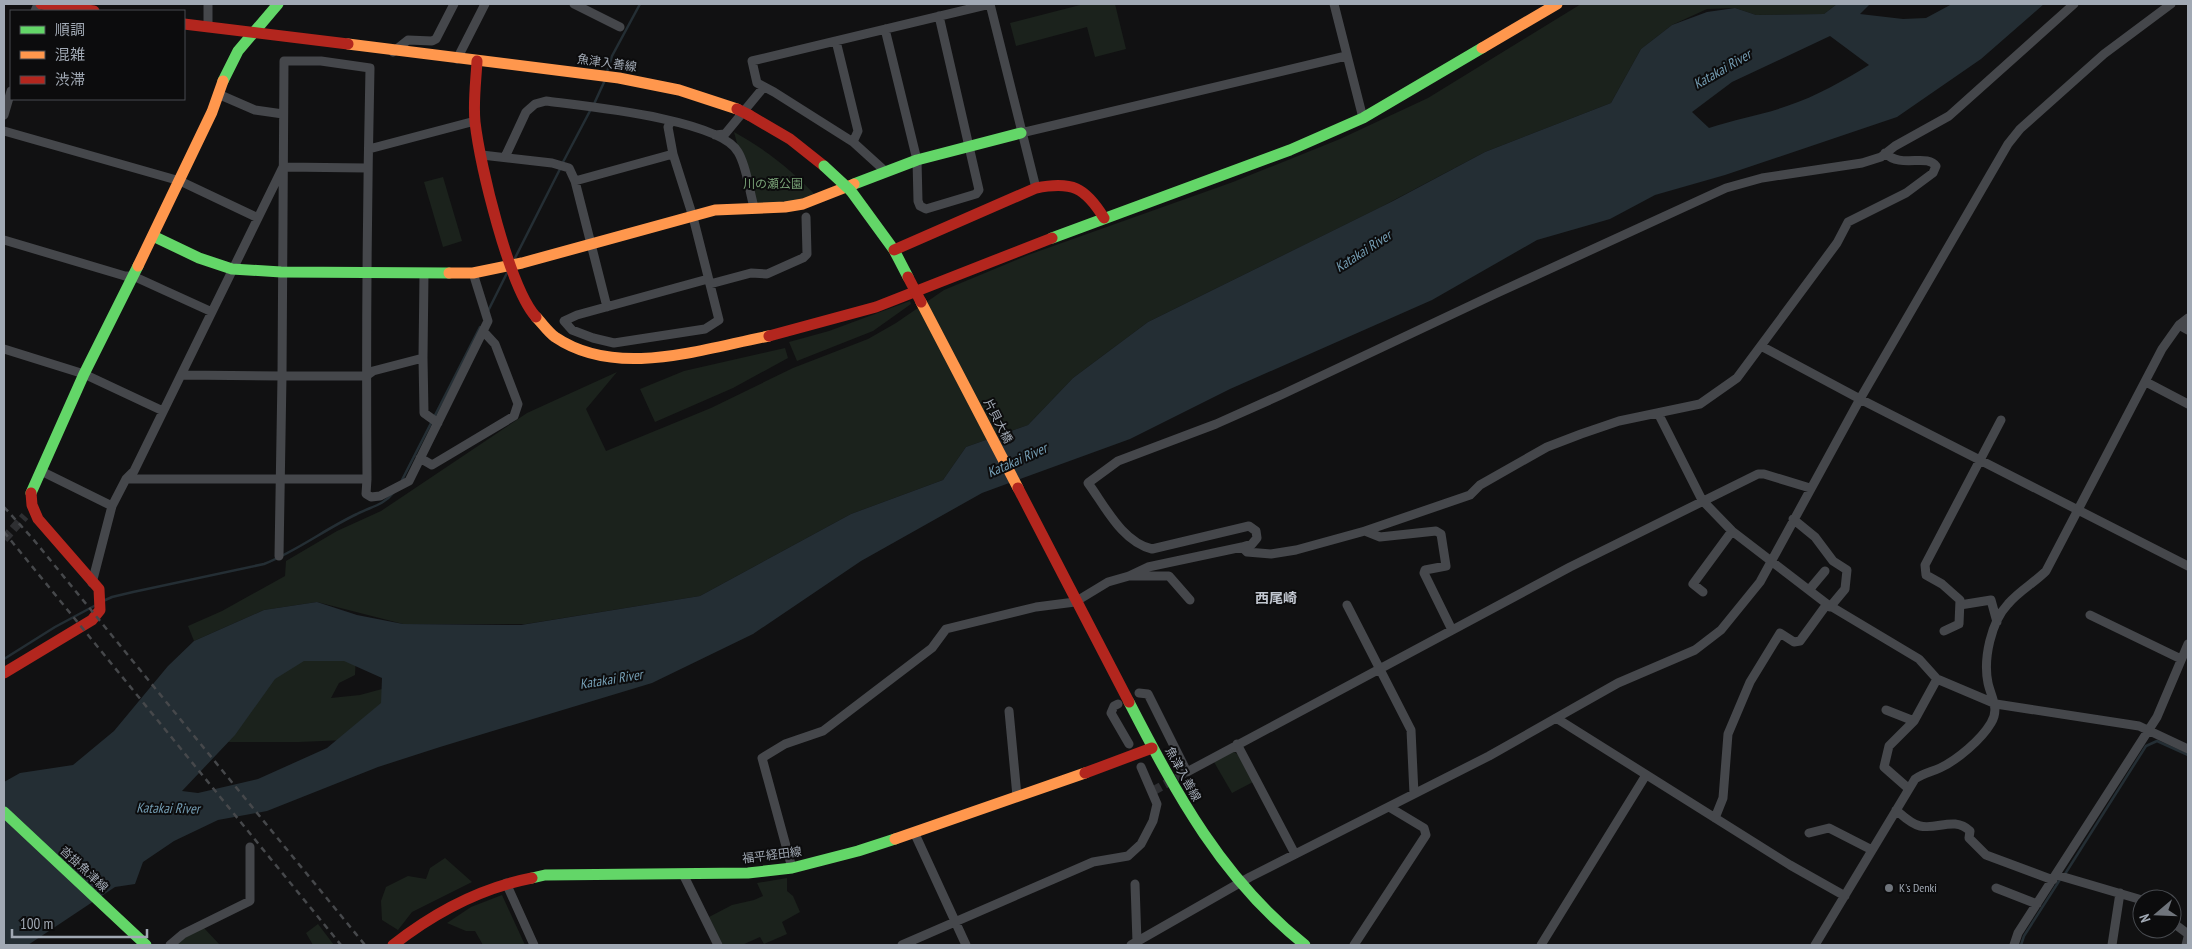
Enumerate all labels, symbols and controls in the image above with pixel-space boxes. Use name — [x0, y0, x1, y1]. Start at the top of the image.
legend — [10, 10, 185, 100]
text: 順調 — [55, 20, 85, 39]
water label: Katakai River — [1690, 44, 1756, 93]
text: 混雑 — [55, 45, 85, 64]
street label: 魚津入善線 — [576, 51, 638, 74]
text: 渋滞 — [55, 70, 85, 89]
park label: 川の瀬公園 — [743, 176, 803, 191]
water label: Katakai River — [1331, 225, 1396, 276]
street label: 片貝大橋 — [981, 396, 1016, 446]
water label: Katakai River — [984, 438, 1052, 481]
district label: 西尾崎 — [1255, 589, 1297, 607]
water label: Katakai River — [578, 665, 646, 693]
street label: 魚津入善線 — [1162, 744, 1205, 804]
water label: Katakai River — [136, 798, 202, 818]
street label: 沓掛魚津線 — [57, 843, 111, 895]
street label: 福平経田線 — [741, 843, 803, 866]
place label: K's Denki — [1899, 880, 1937, 895]
marker: K's Denki — [1883, 882, 1895, 894]
north arrow — [2132, 889, 2182, 939]
scale bar — [12, 906, 148, 938]
text: N — [2135, 912, 2154, 925]
text: 100 m — [20, 914, 53, 933]

